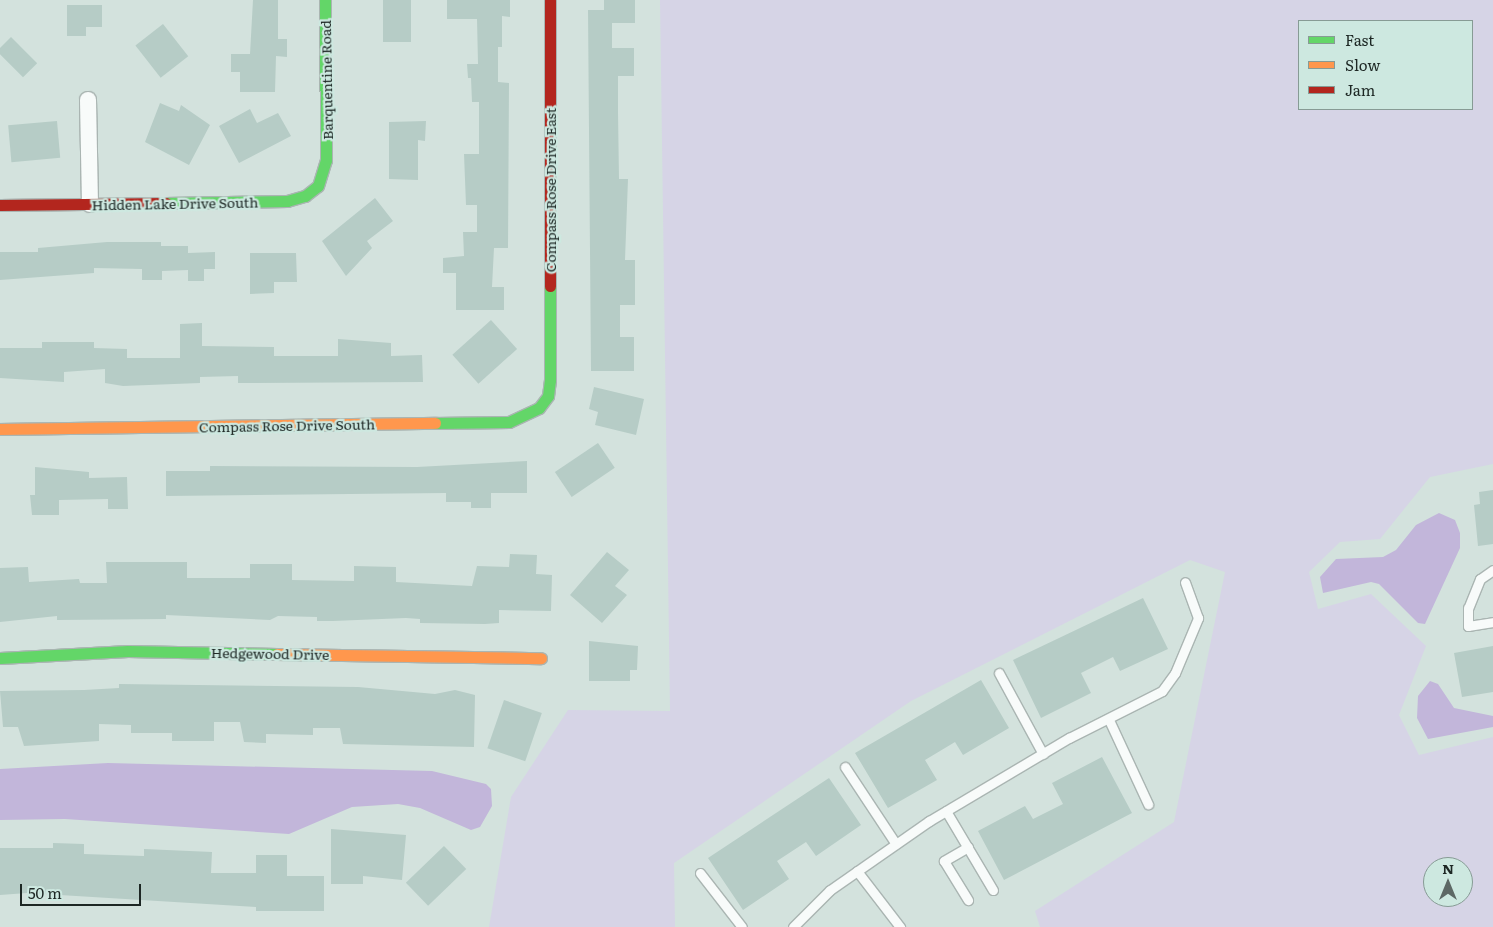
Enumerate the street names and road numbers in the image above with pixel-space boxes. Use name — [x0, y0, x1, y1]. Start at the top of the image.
street label: Barquentine Road — [317, 20, 335, 140]
street label: Compass Rose Drive East — [542, 108, 558, 272]
street label: Hidden Lake Drive South — [91, 193, 259, 213]
street label: Compass Rose Drive South — [199, 415, 375, 435]
street label: Hedgewood Drive — [211, 644, 329, 662]

